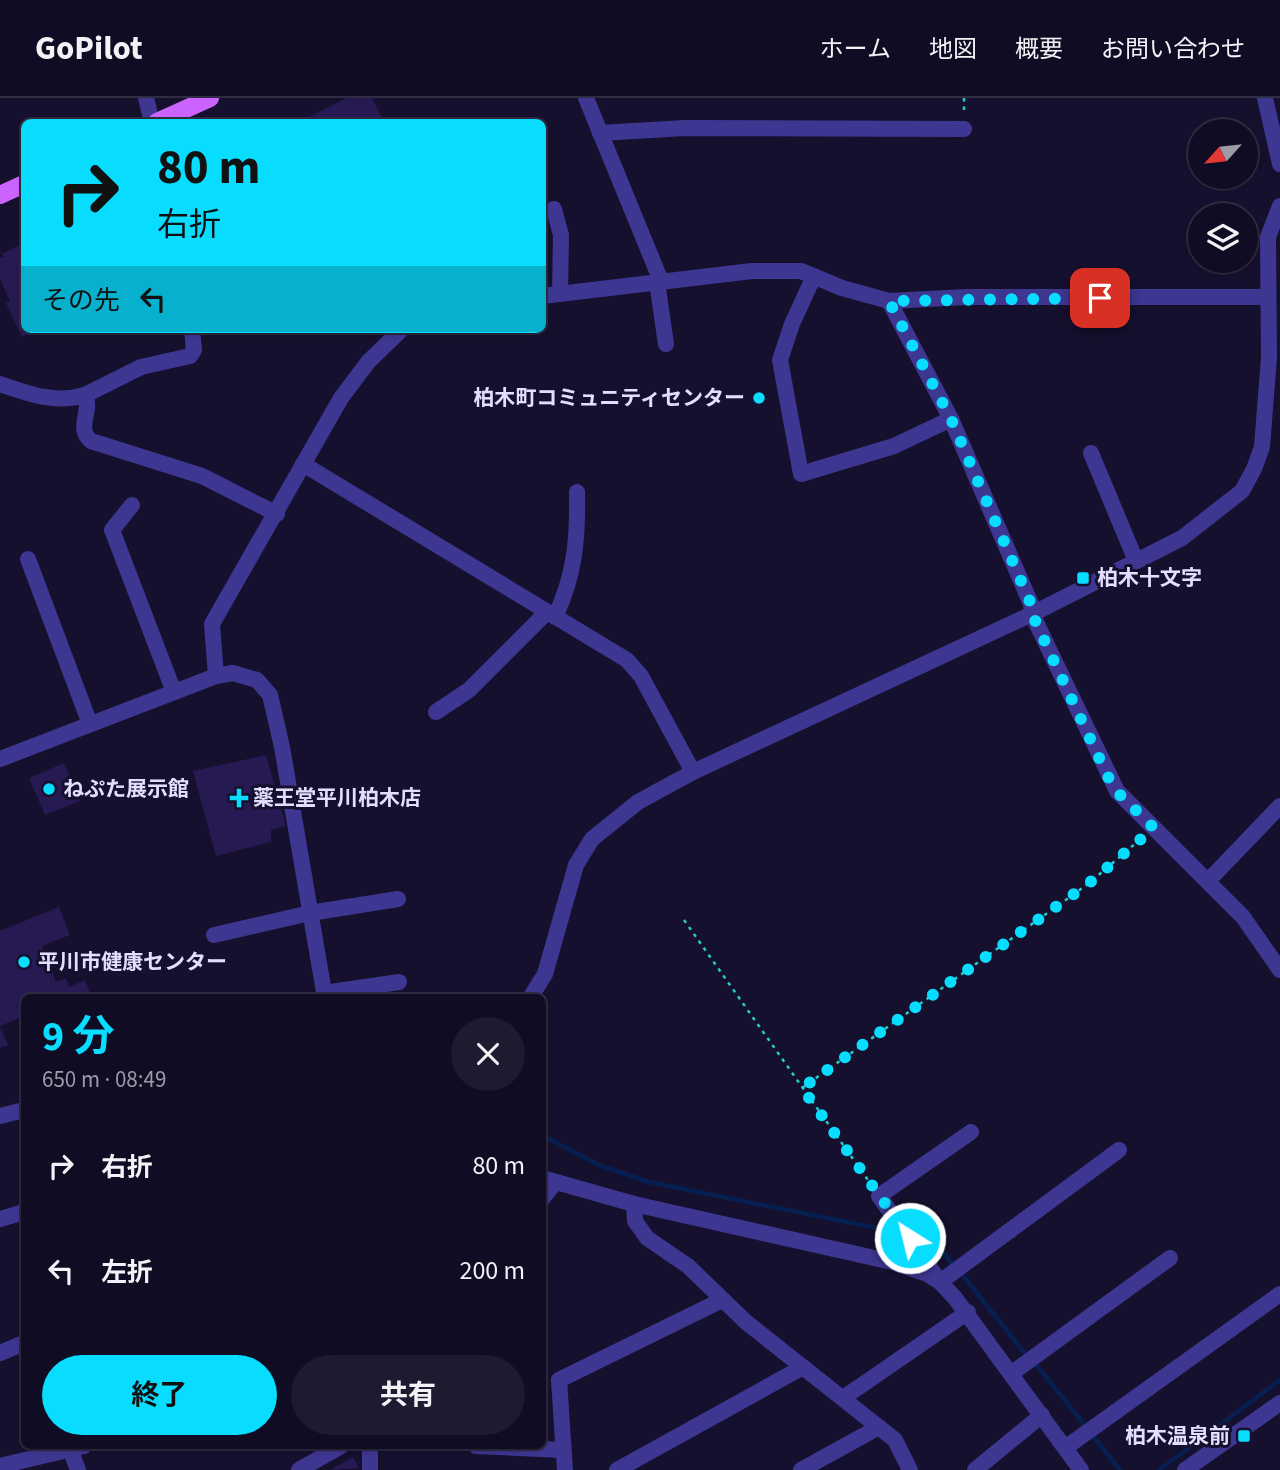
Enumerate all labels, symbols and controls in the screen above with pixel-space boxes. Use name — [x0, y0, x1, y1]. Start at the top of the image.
text: GoPilot — [35, 25, 143, 72]
text: ホーム — [820, 32, 891, 67]
text: 地図 — [929, 32, 977, 67]
text: 概要 — [1015, 32, 1063, 67]
text: お問い合わせ — [1101, 32, 1245, 67]
north arrow — [1188, 119, 1258, 189]
map controls — [1188, 119, 1258, 273]
text: 80 m — [157, 133, 261, 203]
icon: right — [42, 147, 133, 238]
text: 右折 — [157, 202, 221, 248]
button: layers — [1188, 203, 1258, 273]
pin — [1070, 268, 1130, 328]
icon: arrive — [1081, 279, 1119, 317]
icon: left — [134, 280, 172, 318]
text: その先 — [42, 282, 120, 319]
place label: 柏木町コミュニティセンター — [473, 383, 745, 413]
marker: 柏木町コミュニティセンター — [751, 390, 767, 406]
place label: 柏木十文字 — [1097, 563, 1202, 593]
marker: 柏木十文字 — [1075, 570, 1091, 586]
place label: ねぷた展示館 — [63, 774, 189, 804]
marker: ねぷた展示館 — [41, 781, 57, 797]
place label: 薬王堂平川柏木店 — [253, 783, 421, 813]
marker: 薬王堂平川柏木店 — [231, 790, 247, 806]
place label: 平川市健康センター — [38, 947, 227, 977]
marker: 平川市健康センター — [16, 954, 32, 970]
text: 9 分 — [42, 1007, 115, 1067]
button: close — [451, 1017, 525, 1091]
text: 650 m · 08:49 — [42, 1063, 166, 1096]
icon: right — [42, 1147, 80, 1185]
text: 80 m — [472, 1147, 525, 1184]
text: 右折 — [101, 1149, 153, 1186]
position arrow — [873, 1201, 947, 1275]
icon: left — [42, 1252, 80, 1290]
text: 200 m — [459, 1252, 525, 1289]
text: 左折 — [101, 1254, 153, 1291]
button: 終了 — [42, 1355, 277, 1435]
button: 共有 — [291, 1355, 525, 1435]
place label: 柏木温泉前 — [1125, 1421, 1230, 1451]
marker: 柏木温泉前 — [1236, 1428, 1252, 1444]

